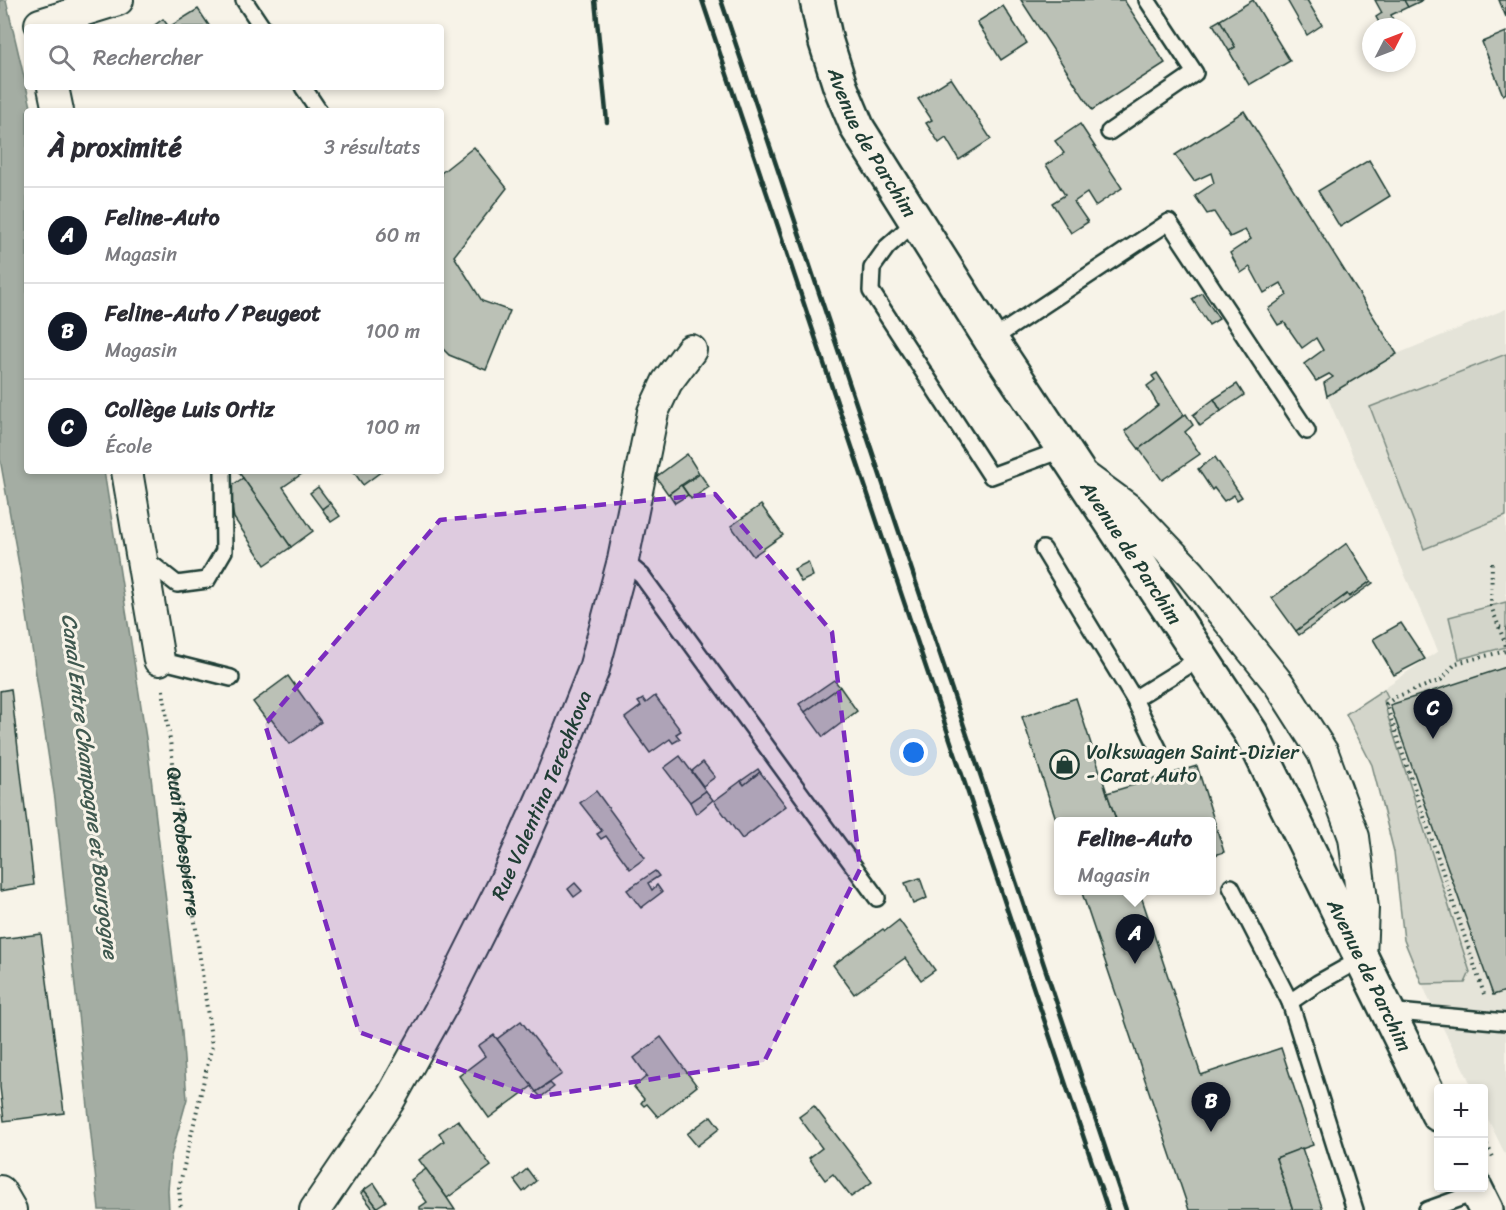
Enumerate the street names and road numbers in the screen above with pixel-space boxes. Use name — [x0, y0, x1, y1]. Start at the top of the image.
street label: Avenue de Parchim — [817, 62, 927, 224]
street label: Avenue de Parchim — [1070, 472, 1192, 632]
street label: Rue Valentina Terechkova — [481, 685, 601, 906]
street label: Quai Robespierre — [156, 765, 212, 918]
street label: Avenue de Parchim — [1317, 892, 1422, 1058]

